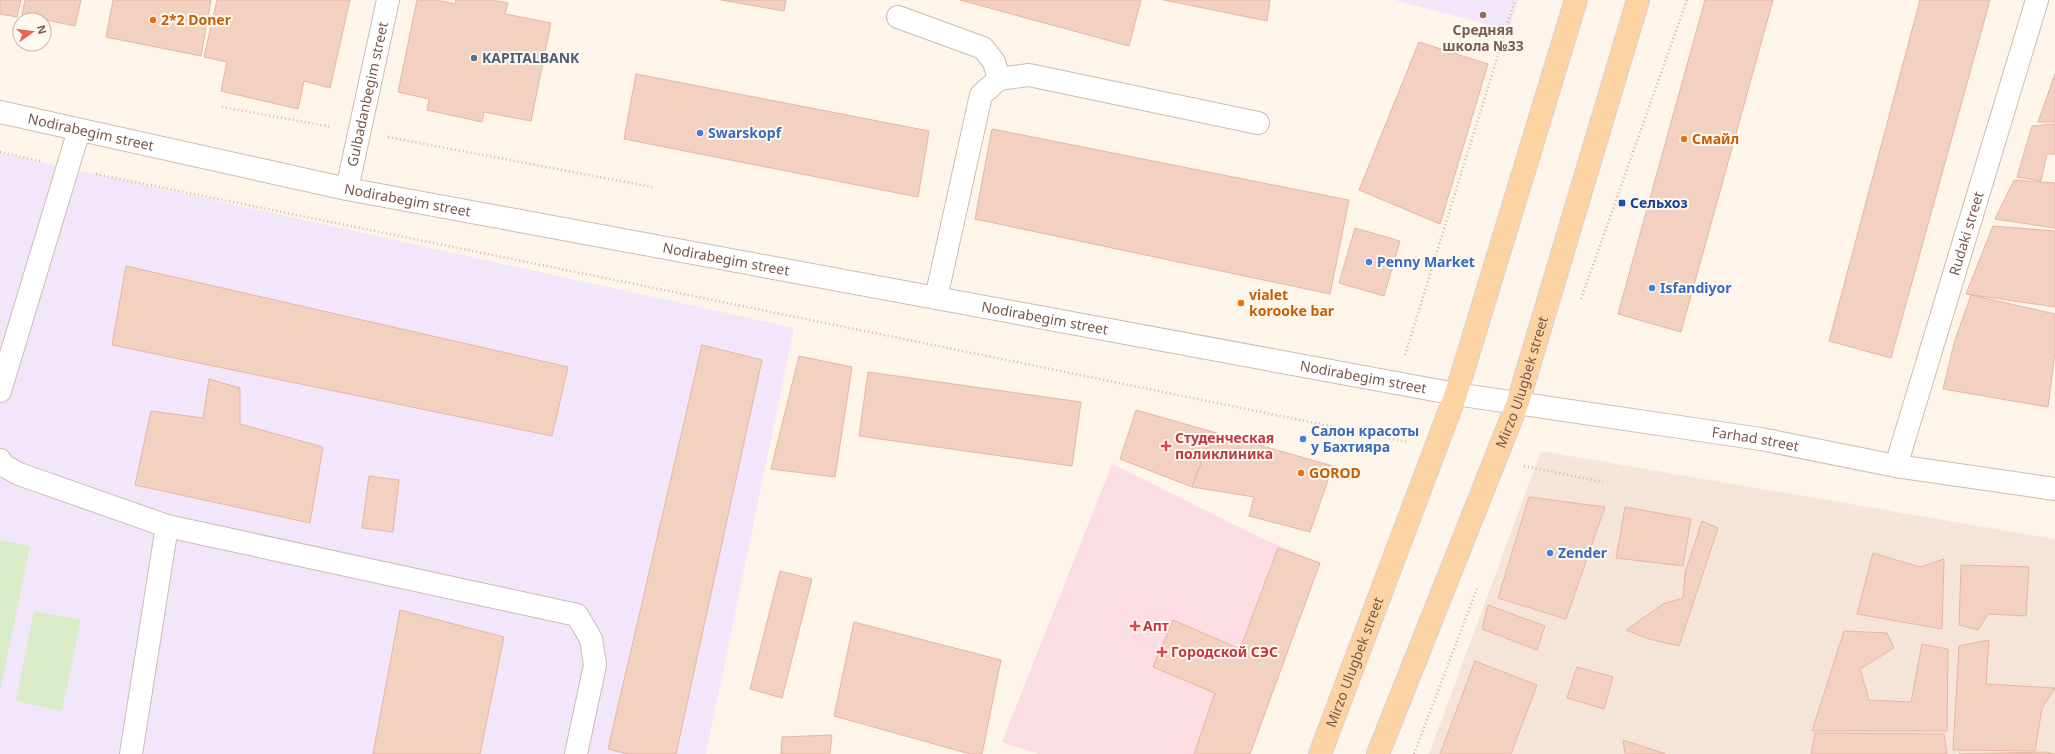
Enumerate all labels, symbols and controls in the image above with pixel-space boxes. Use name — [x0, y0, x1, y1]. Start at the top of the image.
place label: 2*2 Doner — [161, 10, 232, 29]
marker: Средняя школа №33 — [1478, 10, 1488, 20]
north arrow — [12, 12, 52, 52]
marker: 2*2 Doner — [148, 15, 158, 25]
street label: Gulbadanbegim street — [342, 20, 392, 168]
place label: Средняя школа №33 — [1442, 20, 1524, 55]
text: N — [34, 23, 51, 36]
place label: KAPITALBANK — [482, 48, 580, 67]
marker: KAPITALBANK — [469, 53, 479, 63]
street label: Nodirabegim street — [26, 108, 156, 155]
place label: Swarskopf — [708, 123, 783, 142]
marker: Swarskopf — [695, 128, 705, 138]
place label: Смайл — [1692, 129, 1739, 148]
marker: Смайл — [1679, 134, 1689, 144]
street label: Nodirabegim street — [343, 179, 472, 221]
street label: Rudaki street — [1944, 189, 1988, 278]
place label: Сельхоз — [1630, 193, 1688, 212]
marker: Сельхоз — [1617, 198, 1627, 208]
street label: Nodirabegim street — [661, 238, 791, 280]
place label: Penny Market — [1377, 252, 1475, 271]
marker: Penny Market — [1364, 257, 1374, 267]
place label: Isfandiyor — [1660, 278, 1732, 297]
marker: Isfandiyor — [1647, 283, 1657, 293]
place label: vialet korooke bar — [1249, 285, 1335, 320]
street label: Nodirabegim street — [980, 297, 1110, 339]
marker: vialet korooke bar — [1236, 298, 1246, 308]
street label: Mirzo Ulugbek street — [1491, 314, 1552, 451]
street label: Nodirabegim street — [1299, 355, 1428, 397]
place label: Салон красоты у Бахтияра — [1310, 421, 1419, 456]
street label: Farhad street — [1711, 422, 1801, 455]
place label: Студенческая поликлиника — [1175, 428, 1274, 463]
marker: Салон красоты у Бахтияра — [1298, 434, 1308, 444]
marker: Студенческая поликлиника — [1160, 440, 1172, 452]
place label: GOROD — [1309, 463, 1361, 482]
marker: GOROD — [1296, 468, 1306, 478]
place label: Zender — [1558, 543, 1608, 562]
marker: Zender — [1545, 548, 1555, 558]
street label: Mirzo Ulugbek street — [1321, 594, 1387, 730]
place label: Апт — [1143, 616, 1169, 635]
marker: Апт — [1130, 621, 1140, 631]
place label: Городской СЭС — [1171, 642, 1278, 661]
marker: Городской СЭС — [1156, 646, 1168, 658]

